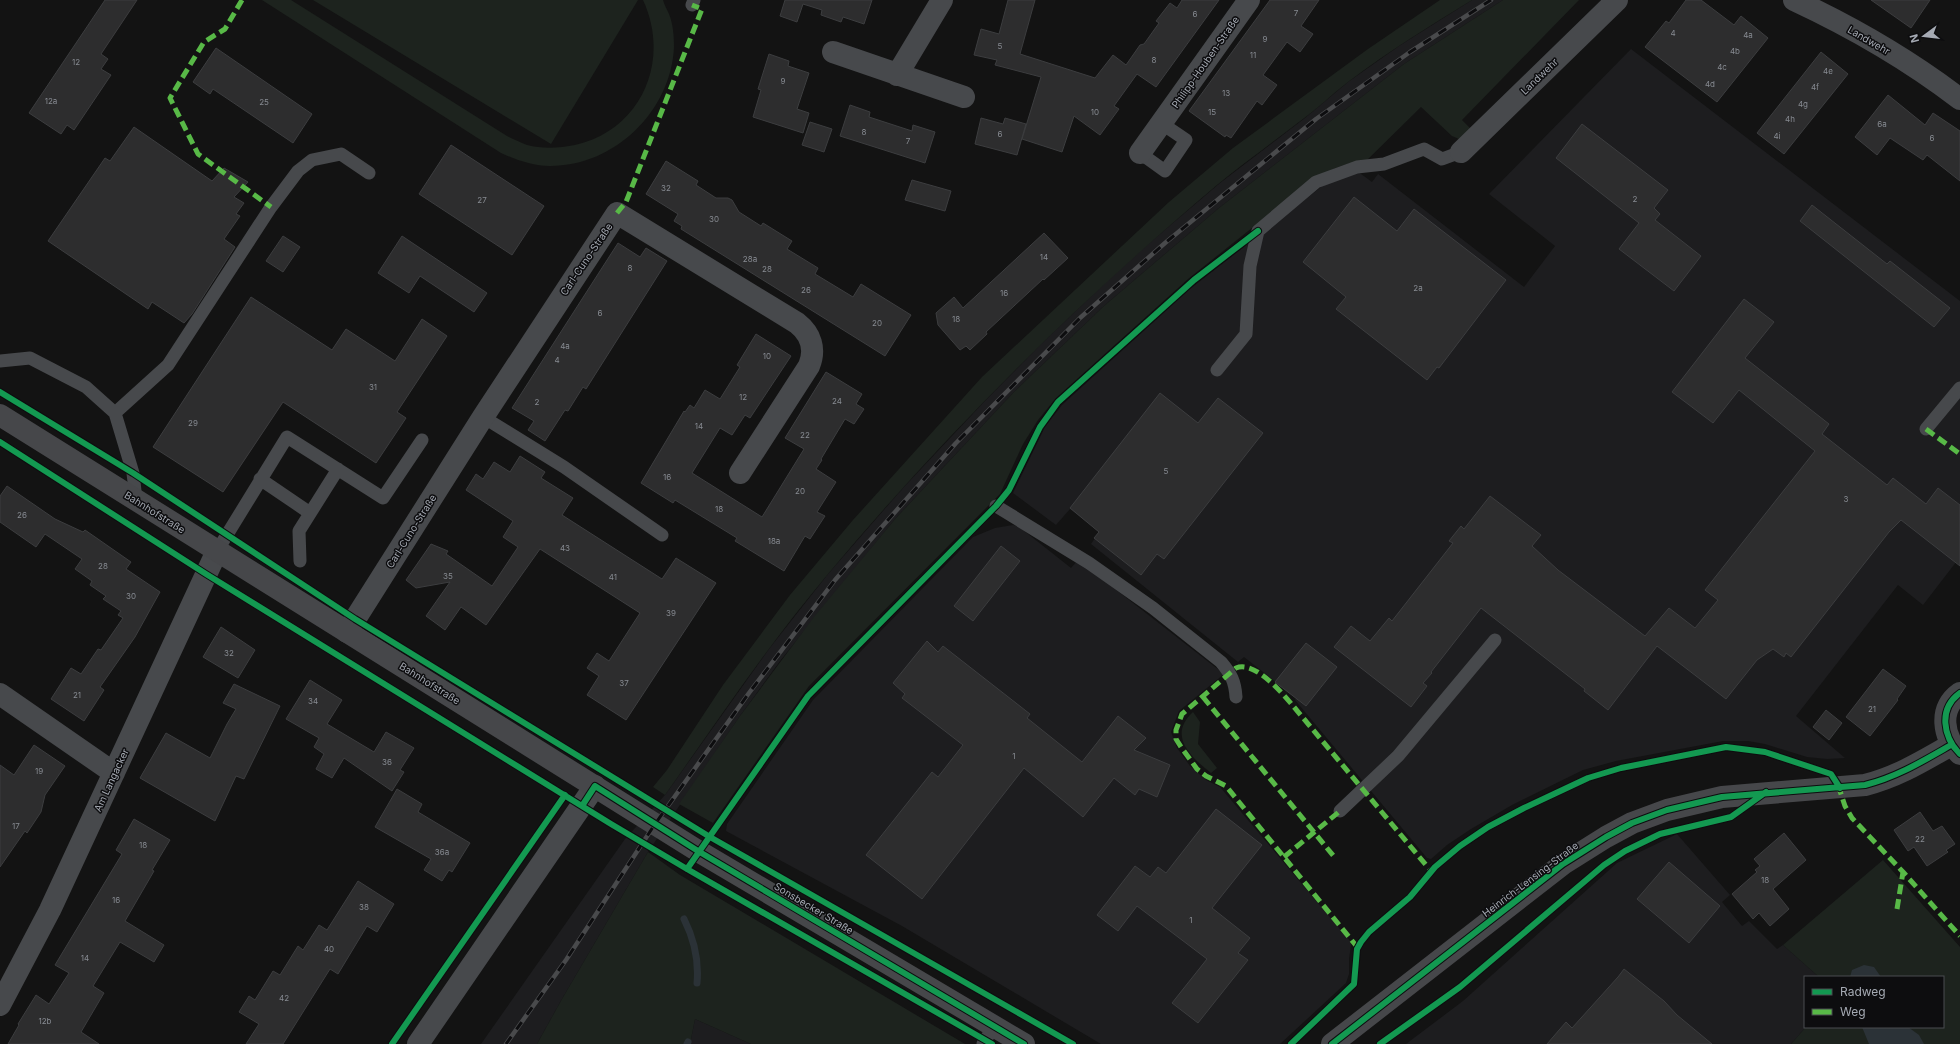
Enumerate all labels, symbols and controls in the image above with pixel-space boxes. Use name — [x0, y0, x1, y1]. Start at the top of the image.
house number: 7 — [1294, 8, 1299, 18]
house number: 6 — [1193, 9, 1198, 19]
street label: Philipp-Houben-Straße — [1169, 14, 1241, 110]
north arrow — [1904, 16, 1944, 56]
street label: Landwehr — [1846, 23, 1892, 57]
house number: 4 — [1670, 28, 1676, 38]
house number: 4a — [1743, 30, 1753, 40]
text: N — [1906, 33, 1922, 44]
house number: 9 — [1263, 34, 1268, 44]
house number: 5 — [998, 41, 1003, 51]
house number: 4b — [1730, 46, 1740, 56]
house number: 11 — [1250, 50, 1256, 60]
house number: 8 — [1152, 55, 1157, 65]
street label: Landwehr — [1518, 55, 1560, 97]
house number: 12 — [72, 57, 80, 67]
house number: 4c — [1717, 62, 1727, 72]
house number: 4e — [1823, 66, 1833, 76]
house number: 9 — [781, 76, 786, 86]
house number: 4d — [1705, 79, 1715, 89]
house number: 4f — [1811, 82, 1819, 92]
house number: 13 — [1222, 88, 1230, 98]
house number: 12a — [45, 96, 57, 106]
house number: 25 — [259, 97, 269, 107]
house number: 4g — [1798, 99, 1808, 109]
house number: 10 — [1091, 107, 1099, 117]
house number: 15 — [1208, 107, 1216, 117]
house number: 4h — [1785, 114, 1795, 124]
house number: 6a — [1877, 119, 1887, 129]
house number: 8 — [862, 127, 867, 137]
house number: 6 — [998, 129, 1003, 139]
house number: 4i — [1773, 131, 1781, 141]
house number: 6 — [1930, 133, 1935, 143]
house number: 7 — [906, 136, 911, 146]
house number: 32 — [661, 183, 671, 193]
house number: 2 — [1633, 194, 1638, 204]
house number: 27 — [477, 195, 487, 205]
house number: 30 — [709, 214, 719, 224]
street label: Carl-Cuno-Straße — [557, 220, 615, 297]
house number: 14 — [1040, 252, 1048, 262]
house number: 28a — [743, 254, 757, 264]
house number: 8 — [628, 263, 633, 273]
house number: 28 — [762, 264, 772, 274]
house number: 2a — [1413, 283, 1423, 293]
house number: 26 — [801, 285, 811, 295]
house number: 16 — [1000, 288, 1008, 298]
house number: 6 — [598, 308, 603, 318]
house number: 18 — [952, 314, 960, 324]
house number: 20 — [872, 318, 882, 328]
house number: 4a — [560, 341, 570, 351]
house number: 10 — [763, 351, 771, 361]
house number: 4 — [554, 355, 560, 365]
house number: 31 — [369, 382, 377, 392]
house number: 12 — [739, 392, 747, 402]
house number: 24 — [832, 396, 842, 406]
house number: 2 — [535, 397, 540, 407]
house number: 29 — [188, 418, 198, 428]
house number: 14 — [695, 421, 703, 431]
house number: 22 — [800, 430, 810, 440]
house number: 5 — [1164, 466, 1169, 476]
house number: 16 — [663, 472, 671, 482]
house number: 20 — [795, 486, 805, 496]
street label: Bahnhofstraße — [122, 489, 188, 536]
street label: Carl-Cuno-Straße — [383, 492, 439, 570]
house number: 3 — [1844, 494, 1849, 504]
house number: 18 — [715, 504, 723, 514]
house number: 26 — [17, 510, 27, 520]
house number: 18a — [768, 536, 780, 546]
house number: 43 — [560, 543, 570, 553]
house number: 28 — [98, 561, 108, 571]
house number: 35 — [443, 571, 453, 581]
house number: 41 — [609, 572, 617, 582]
house number: 30 — [126, 591, 136, 601]
house number: 39 — [666, 608, 676, 618]
house number: 32 — [224, 648, 234, 658]
street label: Bahnhofstraße — [397, 660, 463, 707]
house number: 37 — [619, 678, 629, 688]
house number: 21 — [73, 690, 81, 700]
house number: 34 — [308, 696, 318, 706]
house number: 21 — [1868, 704, 1876, 714]
street label: Am Langacker — [91, 746, 131, 813]
house number: 1 — [1012, 751, 1016, 761]
house number: 36 — [382, 757, 392, 767]
house number: 19 — [35, 766, 43, 776]
house number: 17 — [12, 821, 20, 831]
house number: 22 — [1915, 834, 1925, 844]
street label: Heinrich-Lensing-Straße — [1480, 839, 1580, 919]
house number: 18 — [139, 840, 147, 850]
house number: 36a — [435, 847, 449, 857]
house number: 18 — [1761, 875, 1769, 885]
street label: Sonsbecker Straße — [772, 880, 856, 936]
house number: 16 — [112, 895, 120, 905]
house number: 38 — [359, 902, 369, 912]
house number: 1 — [1189, 915, 1193, 925]
house number: 40 — [324, 944, 334, 954]
house number: 14 — [81, 953, 89, 963]
legend — [1804, 976, 1944, 1028]
text: Radweg — [1840, 984, 1886, 999]
house number: 42 — [279, 993, 289, 1003]
text: Weg — [1840, 1004, 1866, 1019]
house number: 12b — [38, 1016, 52, 1026]

